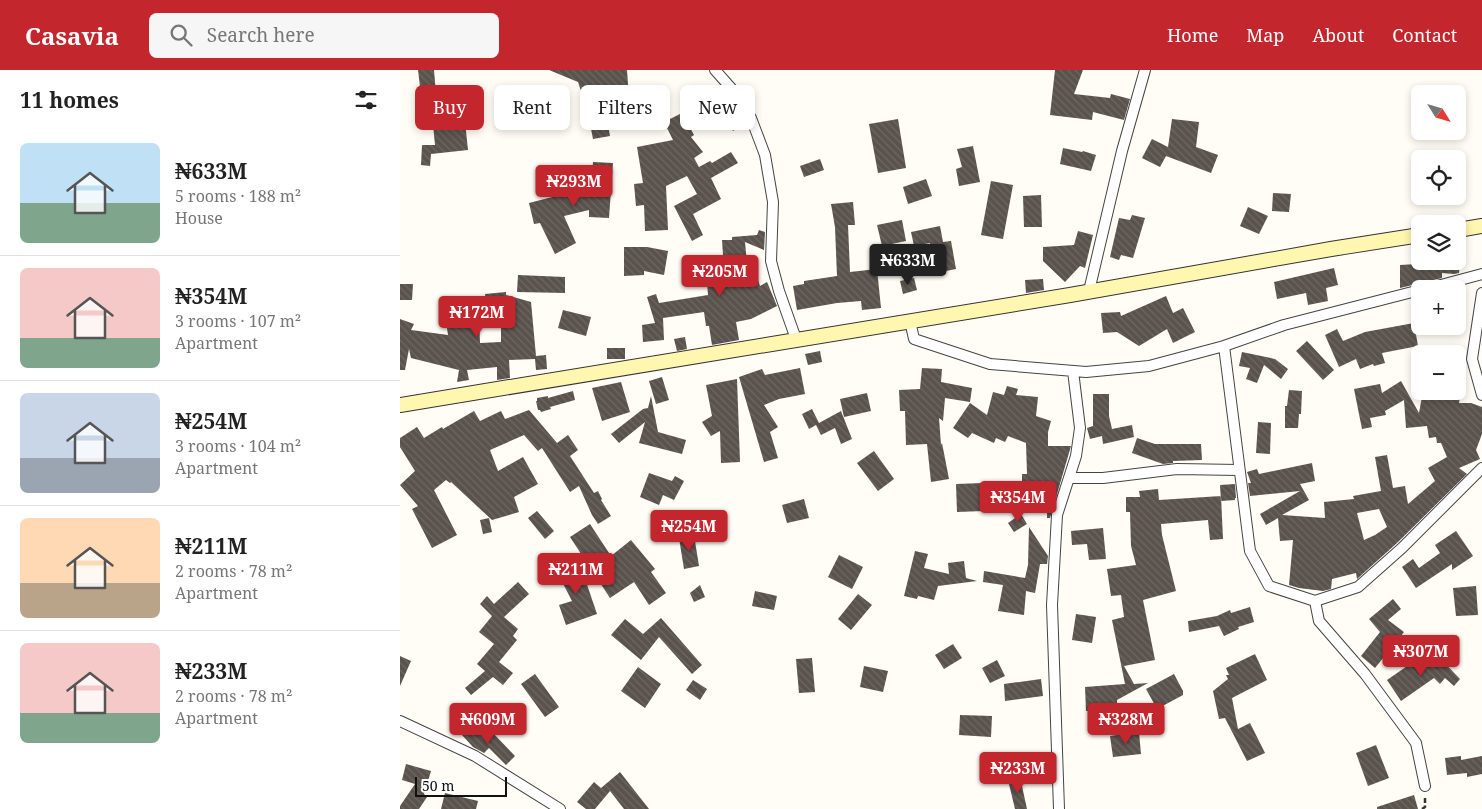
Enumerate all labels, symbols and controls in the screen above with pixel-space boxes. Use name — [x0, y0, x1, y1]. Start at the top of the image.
search box — [149, 13, 499, 58]
text: Casavia — [25, 19, 119, 52]
icon: search — [167, 21, 195, 49]
text: Search here — [207, 22, 315, 48]
text: Home — [1167, 23, 1218, 47]
text: Map — [1246, 23, 1284, 47]
text: About — [1312, 23, 1364, 47]
text: Contact — [1392, 23, 1457, 47]
chip: Buy — [415, 85, 484, 130]
chip: Rent — [494, 85, 570, 130]
chip: Filters — [580, 85, 670, 130]
chip: New — [680, 85, 755, 130]
north arrow — [1411, 85, 1466, 140]
map controls — [1411, 85, 1466, 400]
text: 11 homes — [20, 86, 119, 114]
icon: filters — [352, 86, 380, 114]
button: locate — [1411, 150, 1466, 205]
text: ₦633M — [175, 157, 247, 185]
icon: home — [60, 163, 120, 223]
pin: ₦293M — [539, 164, 609, 207]
text: ₦293M — [547, 170, 601, 192]
text: 5 rooms · 188 m² — [175, 185, 301, 207]
text: House — [175, 207, 223, 229]
button: layers — [1411, 215, 1466, 270]
pin: ₦633M — [873, 244, 943, 286]
text: ₦633M — [881, 249, 935, 271]
pin: ₦205M — [685, 254, 755, 297]
text: ₦205M — [693, 260, 747, 282]
button: + — [1411, 280, 1466, 335]
text: ₦354M — [175, 282, 247, 310]
icon: home — [60, 288, 120, 348]
pin: ₦172M — [442, 296, 512, 338]
text: ₦172M — [450, 301, 504, 323]
text: 3 rooms · 107 m² — [175, 310, 301, 332]
text: Apartment — [175, 332, 258, 354]
button: − — [1411, 345, 1466, 400]
text: ₦254M — [175, 407, 247, 435]
icon: home — [60, 413, 120, 473]
text: 3 rooms · 104 m² — [175, 435, 301, 457]
text: Apartment — [175, 457, 258, 479]
pin: ₦354M — [983, 480, 1053, 523]
text: ₦354M — [991, 486, 1045, 508]
pin: ₦254M — [654, 510, 724, 552]
text: ₦254M — [662, 515, 716, 537]
text: ₦211M — [175, 532, 247, 560]
icon: home — [60, 538, 120, 598]
pin: ₦211M — [541, 552, 611, 595]
text: ₦211M — [549, 558, 603, 580]
text: 2 rooms · 78 m² — [175, 560, 292, 582]
text: Apartment — [175, 582, 258, 604]
pin: ₦307M — [1386, 634, 1456, 677]
text: ₦307M — [1394, 640, 1448, 662]
text: ₦233M — [175, 657, 247, 685]
icon: home — [60, 663, 120, 723]
text: 2 rooms · 78 m² — [175, 685, 292, 707]
pin: ₦609M — [453, 702, 523, 745]
pin: ₦328M — [1091, 702, 1161, 745]
text: Apartment — [175, 707, 258, 729]
text: ₦609M — [461, 708, 515, 730]
text: ₦328M — [1099, 708, 1153, 730]
pin: ₦233M — [983, 752, 1053, 794]
text: ₦233M — [991, 757, 1045, 779]
scale bar — [415, 774, 508, 797]
text: 50 m — [422, 776, 455, 795]

